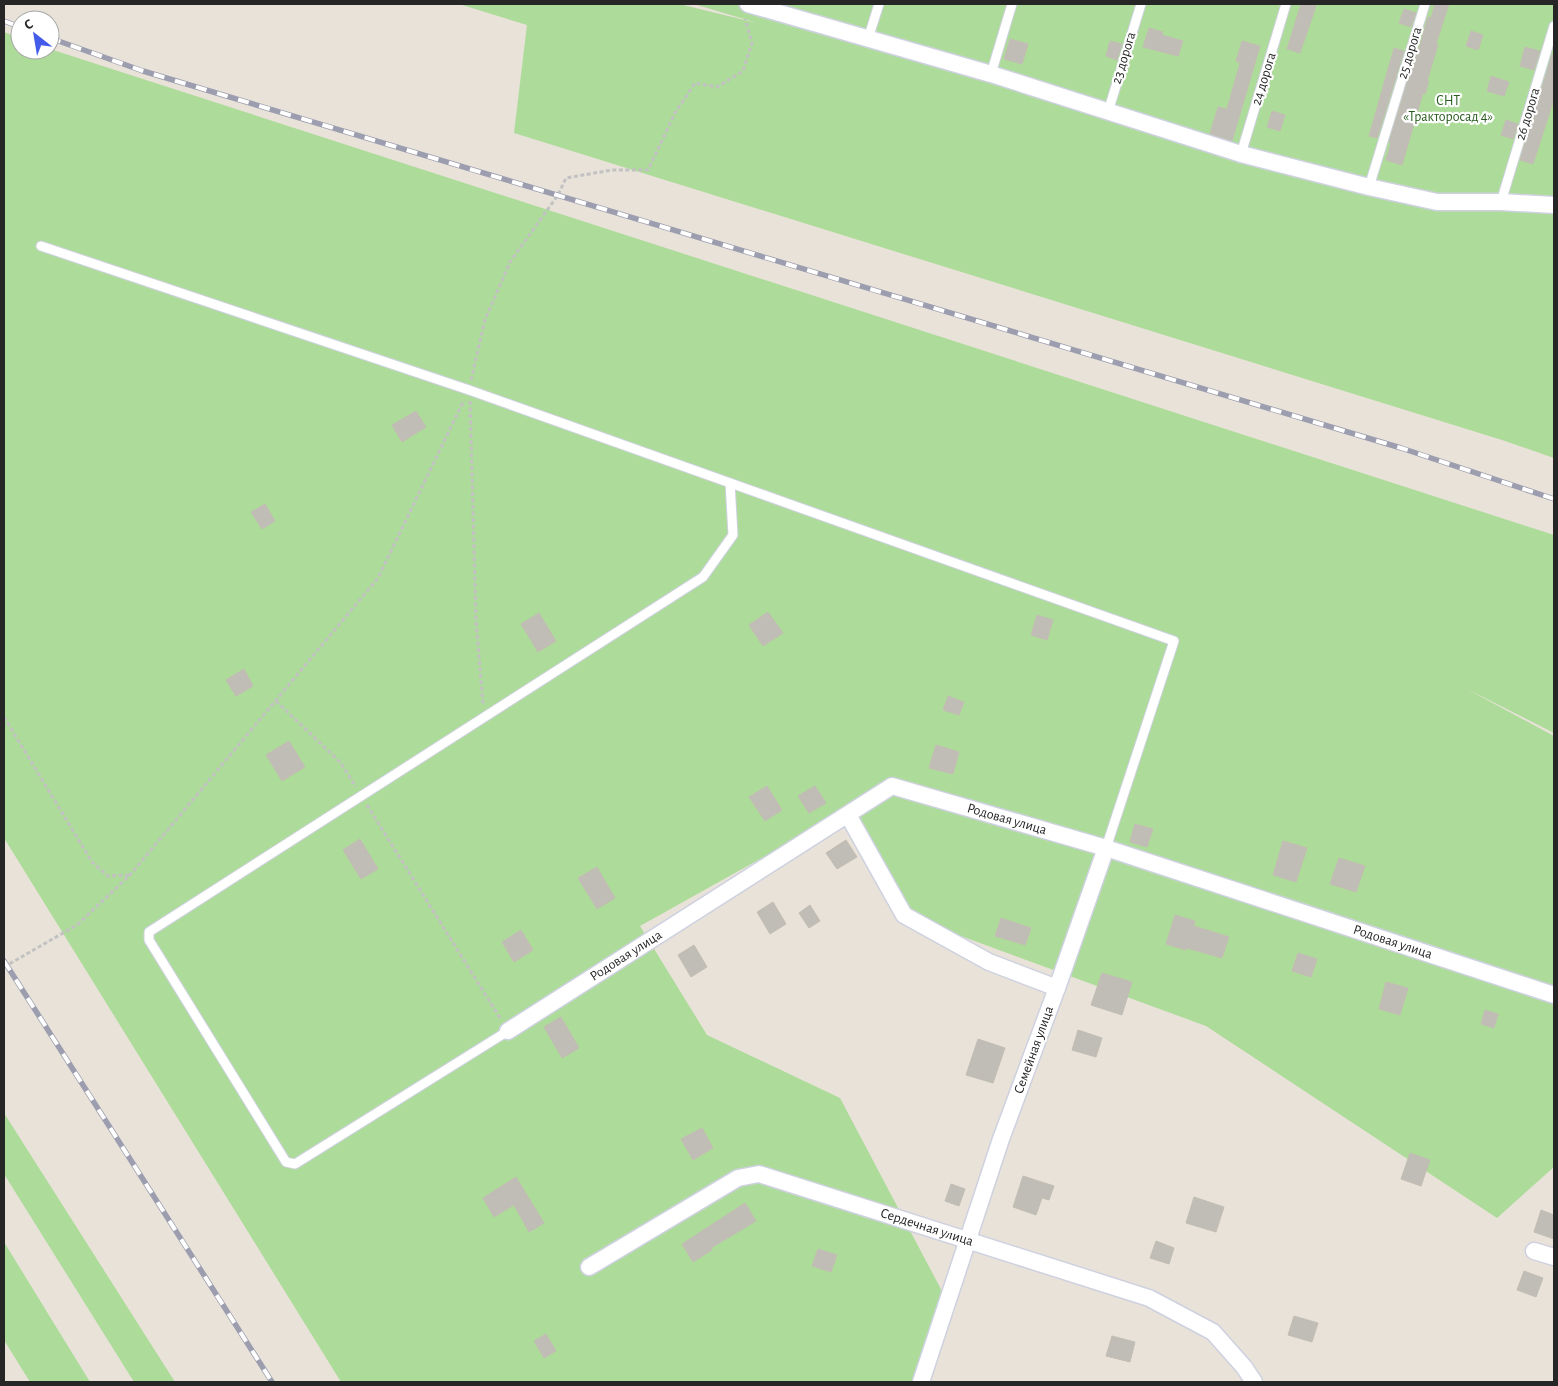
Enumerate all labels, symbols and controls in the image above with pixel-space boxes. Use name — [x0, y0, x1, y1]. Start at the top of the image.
north arrow — [10, 10, 60, 60]
text: С — [22, 17, 36, 33]
street label: 25 дорога — [1396, 25, 1425, 81]
street label: 23 дорога — [1110, 30, 1139, 86]
street label: 24 дорога — [1249, 50, 1279, 107]
street label: 26 дорога — [1513, 86, 1543, 142]
park label: СНТ «Тракторосад 4» — [1403, 94, 1493, 124]
street label: Родовая улица — [965, 801, 1049, 838]
street label: Родовая улица — [1351, 923, 1434, 962]
street label: Родовая улица — [588, 927, 665, 984]
street label: Семейная улица — [1012, 1004, 1057, 1096]
street label: Сердечная улица — [879, 1206, 976, 1249]

